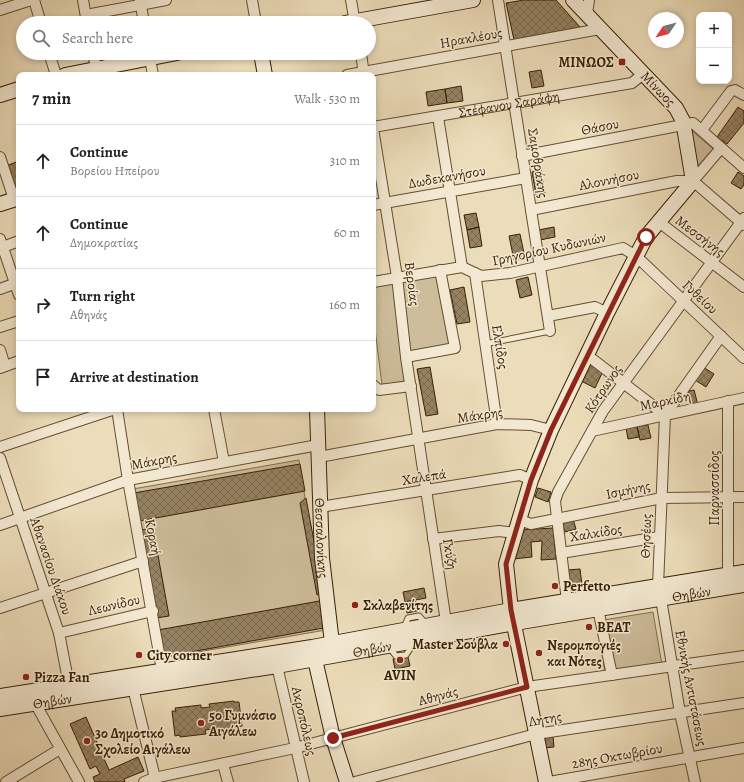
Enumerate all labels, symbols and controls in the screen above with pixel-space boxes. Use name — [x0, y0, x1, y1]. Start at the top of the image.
north arrow — [648, 12, 684, 48]
map controls — [696, 12, 732, 84]
button: + — [696, 12, 732, 48]
search box — [16, 16, 376, 60]
street label: Ηρακλέους — [438, 23, 504, 53]
icon: search — [30, 27, 52, 49]
text: Search here — [62, 28, 133, 48]
button: − — [696, 48, 732, 84]
place label: ΜΙΝΩΟΣ — [559, 53, 614, 72]
marker: ΜΙΝΩΟΣ — [617, 57, 627, 67]
street label: Μίνωος — [636, 67, 680, 111]
street label: Στέφανου Σαράφη — [457, 86, 561, 122]
text: 7 min — [32, 87, 71, 110]
text: Walk · 530 m — [294, 90, 360, 107]
street label: Θάσου — [580, 114, 620, 140]
street label: Σαμοθράκης — [523, 127, 553, 199]
text: Continue — [70, 142, 128, 162]
icon: ahead — [32, 150, 54, 172]
text: 310 m — [330, 152, 360, 169]
street label: Δωδεκανήσου — [407, 161, 487, 193]
text: Βορείου Ηπείρου — [70, 162, 159, 179]
street label: Αλοννήσου — [576, 165, 641, 195]
street label: Μεσσήνης — [671, 211, 729, 261]
text: Continue — [70, 214, 128, 234]
icon: ahead — [32, 222, 54, 244]
text: 60 m — [334, 224, 360, 241]
street label: Γρηγορίου Κυδωνιών — [490, 228, 608, 270]
route start — [637, 228, 655, 246]
text: Δημοκρατίας — [70, 234, 138, 251]
street label: Βεροίας — [400, 261, 424, 307]
street label: Γυθείου — [678, 276, 722, 318]
text: Turn right — [70, 286, 135, 306]
icon: right — [32, 294, 54, 316]
text: 160 m — [329, 296, 360, 313]
text: Αθηνάς — [70, 306, 107, 323]
street label: Ελπίδος — [487, 323, 513, 371]
street label: Κότρωνος — [580, 361, 626, 417]
icon: arrive — [32, 366, 54, 388]
text: Arrive at destination — [70, 367, 199, 387]
street label: Μαρκίδη — [638, 386, 692, 416]
street label: Μάκρης — [456, 402, 504, 428]
street label: Μάκρης — [130, 447, 178, 475]
street label: Παρνασσίδος — [705, 450, 724, 526]
street label: Χαλεπά — [400, 464, 448, 490]
street label: Ισμήνης — [604, 476, 652, 504]
street label: Θεσσαλονίκης — [310, 497, 334, 579]
street label: Θησέως — [636, 513, 656, 559]
street label: Αθανασίου Διάκου — [25, 514, 77, 617]
street label: Κοραή — [140, 517, 166, 557]
street label: Χαλκίδος — [568, 519, 624, 547]
street label: Γκύζη — [438, 537, 462, 571]
place label: Perfetto — [563, 577, 610, 596]
marker: Perfetto — [550, 581, 560, 591]
street label: Θηβών — [671, 581, 713, 606]
street label: Λεωνίδου — [85, 590, 142, 620]
place label: Σκλαβενίτης — [363, 596, 433, 615]
marker: Σκλαβενίτης — [350, 600, 360, 610]
place label: ΒΕΑΤ — [597, 618, 630, 637]
marker: ΒΕΑΤ — [584, 622, 594, 632]
street label: Εθνικής Αντιστάσεως — [670, 628, 712, 748]
place label: Master Σούβλα — [412, 635, 499, 654]
street label: Θηβών — [351, 636, 393, 662]
place label: Νερομπογιές και Νότες — [547, 636, 621, 671]
marker: Master Σούβλα — [501, 639, 511, 649]
place label: City corner — [147, 646, 212, 665]
marker: Νερομπογιές και Νότες — [534, 648, 544, 658]
marker: City corner — [134, 650, 144, 660]
marker: AVIN — [395, 655, 405, 665]
place label: AVIN — [383, 666, 416, 685]
place label: Pizza Fan — [34, 668, 90, 687]
marker: Pizza Fan — [21, 672, 31, 682]
street label: Αθηνάς — [415, 682, 460, 711]
street label: Ακροπόλεως — [287, 684, 321, 758]
street label: Θηβών — [32, 688, 73, 713]
place label: 5ο Γυμνάσιο Αιγάλεω — [208, 706, 277, 741]
street label: Λητης — [526, 707, 563, 731]
marker: 5ο Γυμνάσιο Αιγάλεω — [196, 718, 206, 728]
place label: 3ο Δημοτικό Σχολείο Αιγάλεω — [95, 724, 190, 759]
route end — [324, 729, 342, 747]
marker: 3ο Δημοτικό Σχολείο Αιγάλεω — [82, 736, 92, 746]
street label: 28ης Οκτωβρίου — [570, 739, 664, 773]

